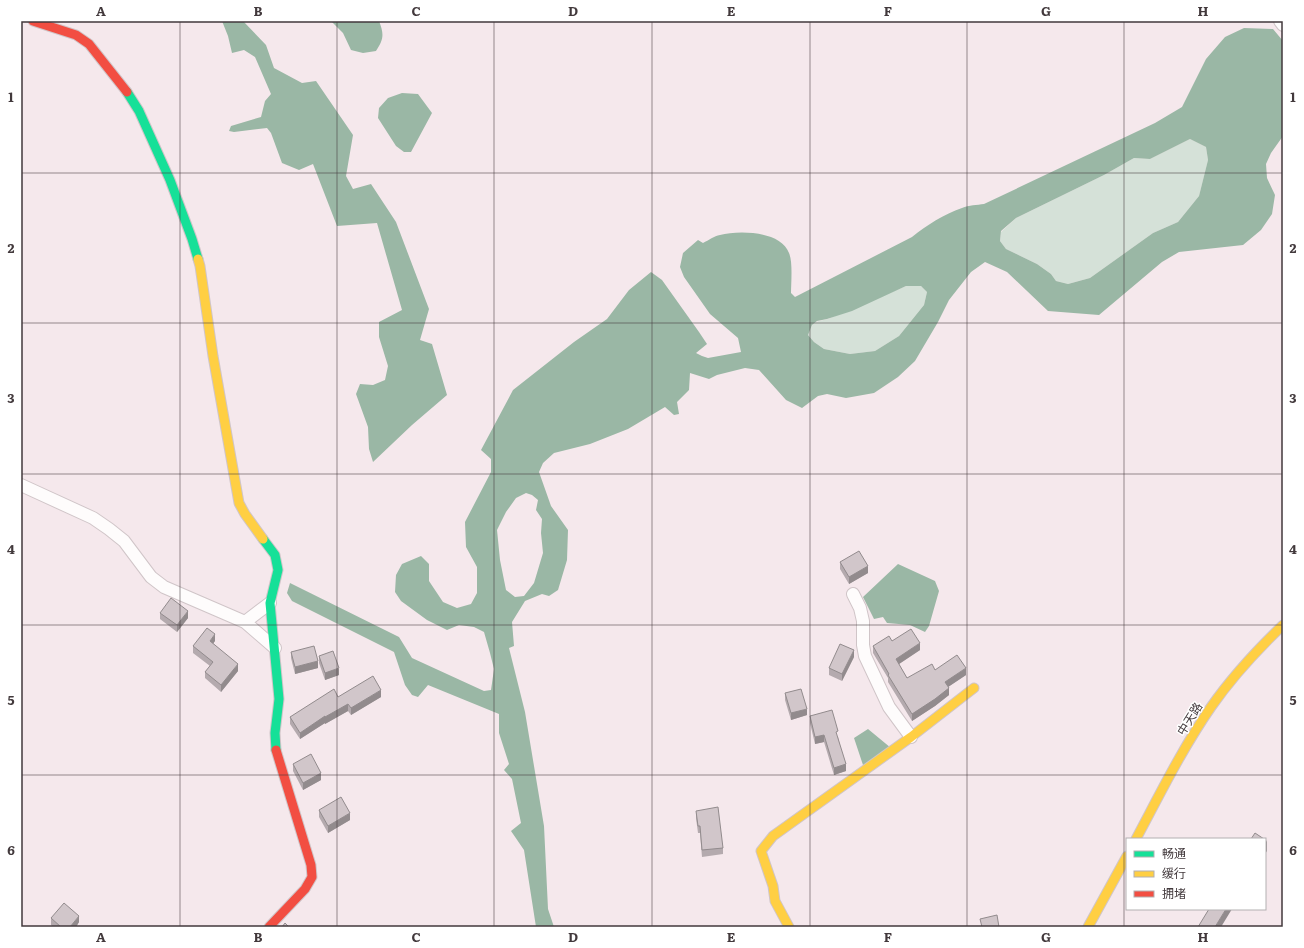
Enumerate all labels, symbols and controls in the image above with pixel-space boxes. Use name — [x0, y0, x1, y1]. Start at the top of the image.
text: A — [96, 1, 106, 20]
text: B — [254, 1, 263, 20]
text: C — [411, 1, 421, 20]
text: D — [568, 1, 578, 20]
text: E — [727, 1, 736, 20]
text: F — [884, 1, 892, 20]
text: G — [1041, 1, 1051, 20]
text: H — [1198, 1, 1209, 20]
text: 1 — [8, 87, 14, 106]
text: 1 — [1290, 87, 1296, 106]
text: 2 — [8, 238, 15, 257]
text: 2 — [1290, 238, 1297, 257]
text: 3 — [7, 388, 15, 407]
text: 3 — [1289, 388, 1297, 407]
text: 4 — [7, 539, 15, 558]
text: 4 — [1289, 539, 1297, 558]
text: 5 — [7, 690, 15, 709]
text: 5 — [1289, 690, 1297, 709]
street label: 中天路 — [1172, 698, 1206, 739]
legend — [1126, 838, 1266, 910]
text: 6 — [7, 840, 15, 859]
text: 6 — [1289, 840, 1297, 859]
text: 畅通 — [1162, 844, 1186, 862]
text: 缓行 — [1162, 864, 1186, 882]
text: 拥堵 — [1162, 884, 1186, 902]
text: A — [96, 927, 106, 946]
text: B — [254, 927, 263, 946]
text: C — [411, 927, 421, 946]
text: D — [568, 927, 578, 946]
text: E — [727, 927, 736, 946]
text: F — [884, 927, 892, 946]
text: G — [1041, 927, 1051, 946]
text: H — [1198, 927, 1209, 946]

